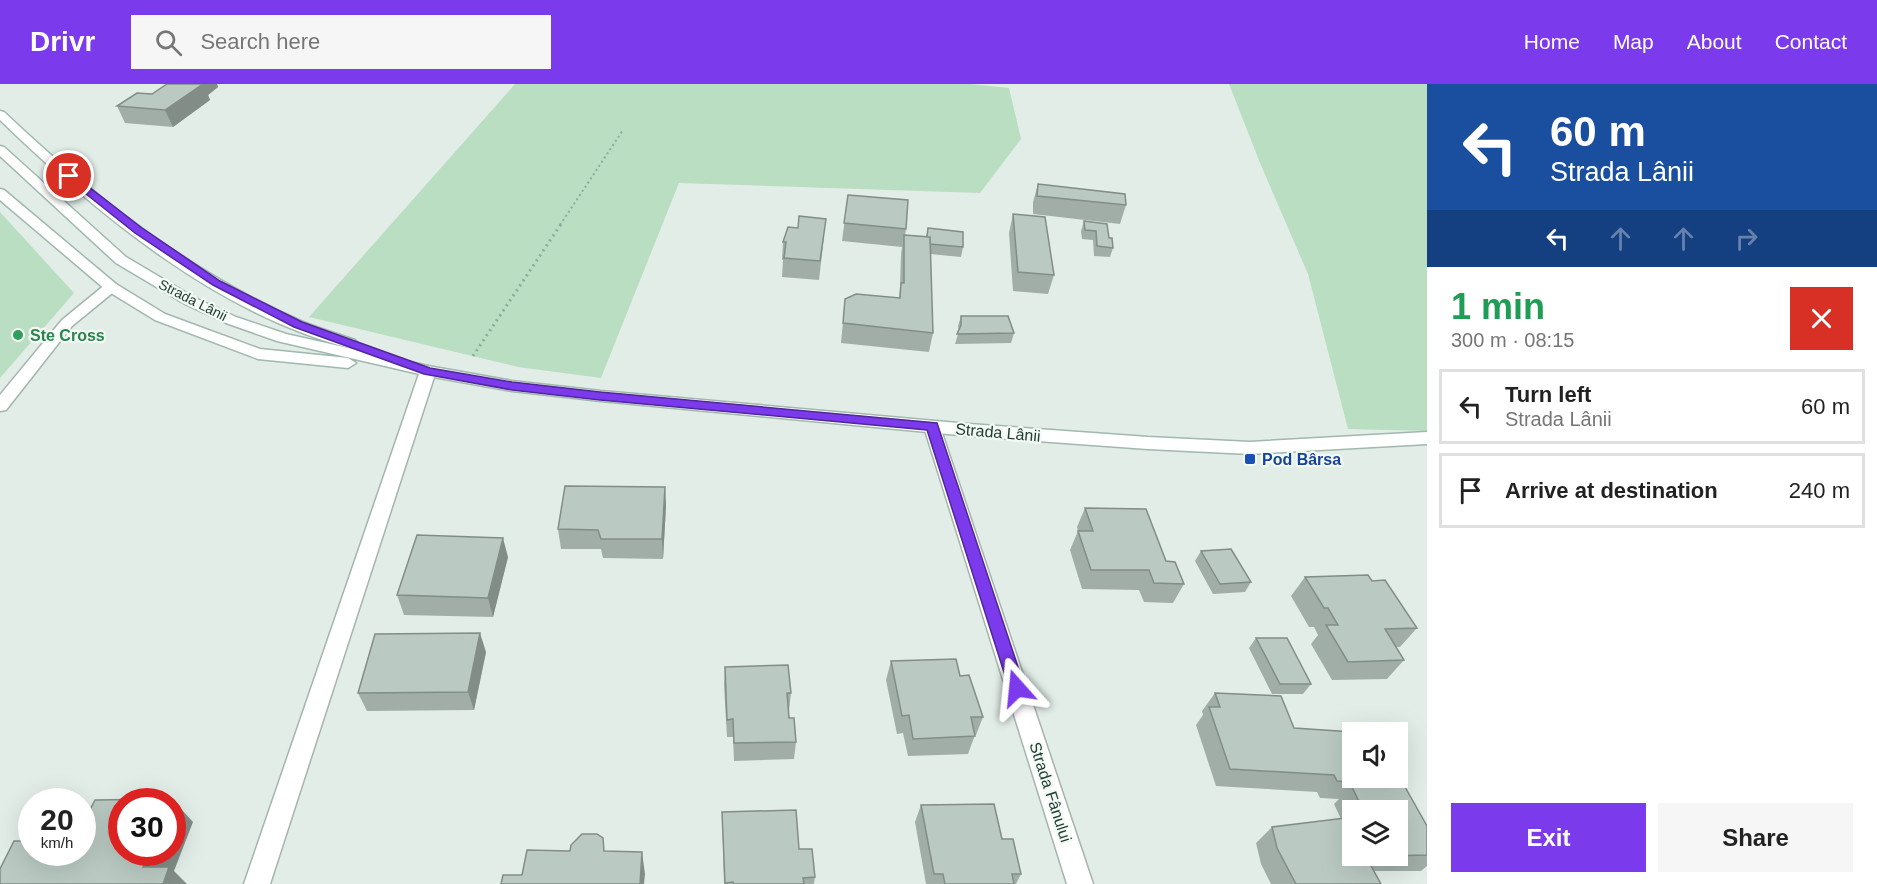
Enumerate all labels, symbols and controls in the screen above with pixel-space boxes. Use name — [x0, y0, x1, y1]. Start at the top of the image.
search box — [131, 15, 551, 69]
text: Drivr — [30, 26, 95, 57]
icon: search — [152, 26, 185, 59]
text: Search here — [200, 29, 320, 54]
text: Home — [1524, 30, 1580, 53]
text: Map — [1613, 30, 1654, 53]
text: About — [1687, 30, 1742, 53]
text: Contact — [1775, 30, 1847, 53]
icon: left — [1451, 108, 1529, 186]
text: 60 m — [1550, 108, 1646, 155]
pin — [43, 150, 94, 201]
text: Strada Lânii — [1550, 157, 1694, 187]
icon: arrive — [52, 159, 85, 192]
icon: left — [1541, 222, 1574, 255]
icon: ahead — [1604, 222, 1637, 255]
icon: ahead — [1667, 222, 1700, 255]
icon: right — [1730, 222, 1763, 255]
street label: Strada Lânii — [156, 276, 230, 324]
text: 1 min — [1451, 286, 1545, 327]
button: close — [1790, 287, 1853, 350]
place label: Ste Cross — [30, 327, 105, 344]
marker: Ste Cross — [11, 328, 25, 342]
text: 300 m · 08:15 — [1451, 329, 1574, 351]
text: Turn left — [1505, 382, 1591, 407]
icon: left — [1454, 390, 1487, 423]
text: 60 m — [1801, 394, 1850, 419]
text: Strada Lânii — [1505, 408, 1612, 430]
street label: Strada Lânii — [955, 420, 1041, 445]
place label: Pod Bârsa — [1262, 451, 1341, 468]
marker: Pod Bârsa — [1243, 452, 1257, 466]
icon: arrive — [1454, 474, 1487, 507]
text: Arrive at destination — [1505, 478, 1718, 503]
text: 240 m — [1789, 478, 1850, 503]
position arrow — [985, 656, 1049, 720]
map controls — [1342, 722, 1408, 866]
button: sound — [1342, 722, 1408, 788]
street label: Strada Fânului — [1026, 740, 1075, 844]
speed limit sign: 30 — [108, 788, 186, 866]
button: layers — [1342, 800, 1408, 866]
text: 20 — [40, 803, 74, 836]
button: Exit — [1451, 803, 1646, 872]
button: Share — [1658, 803, 1853, 872]
text: km/h — [41, 834, 73, 851]

